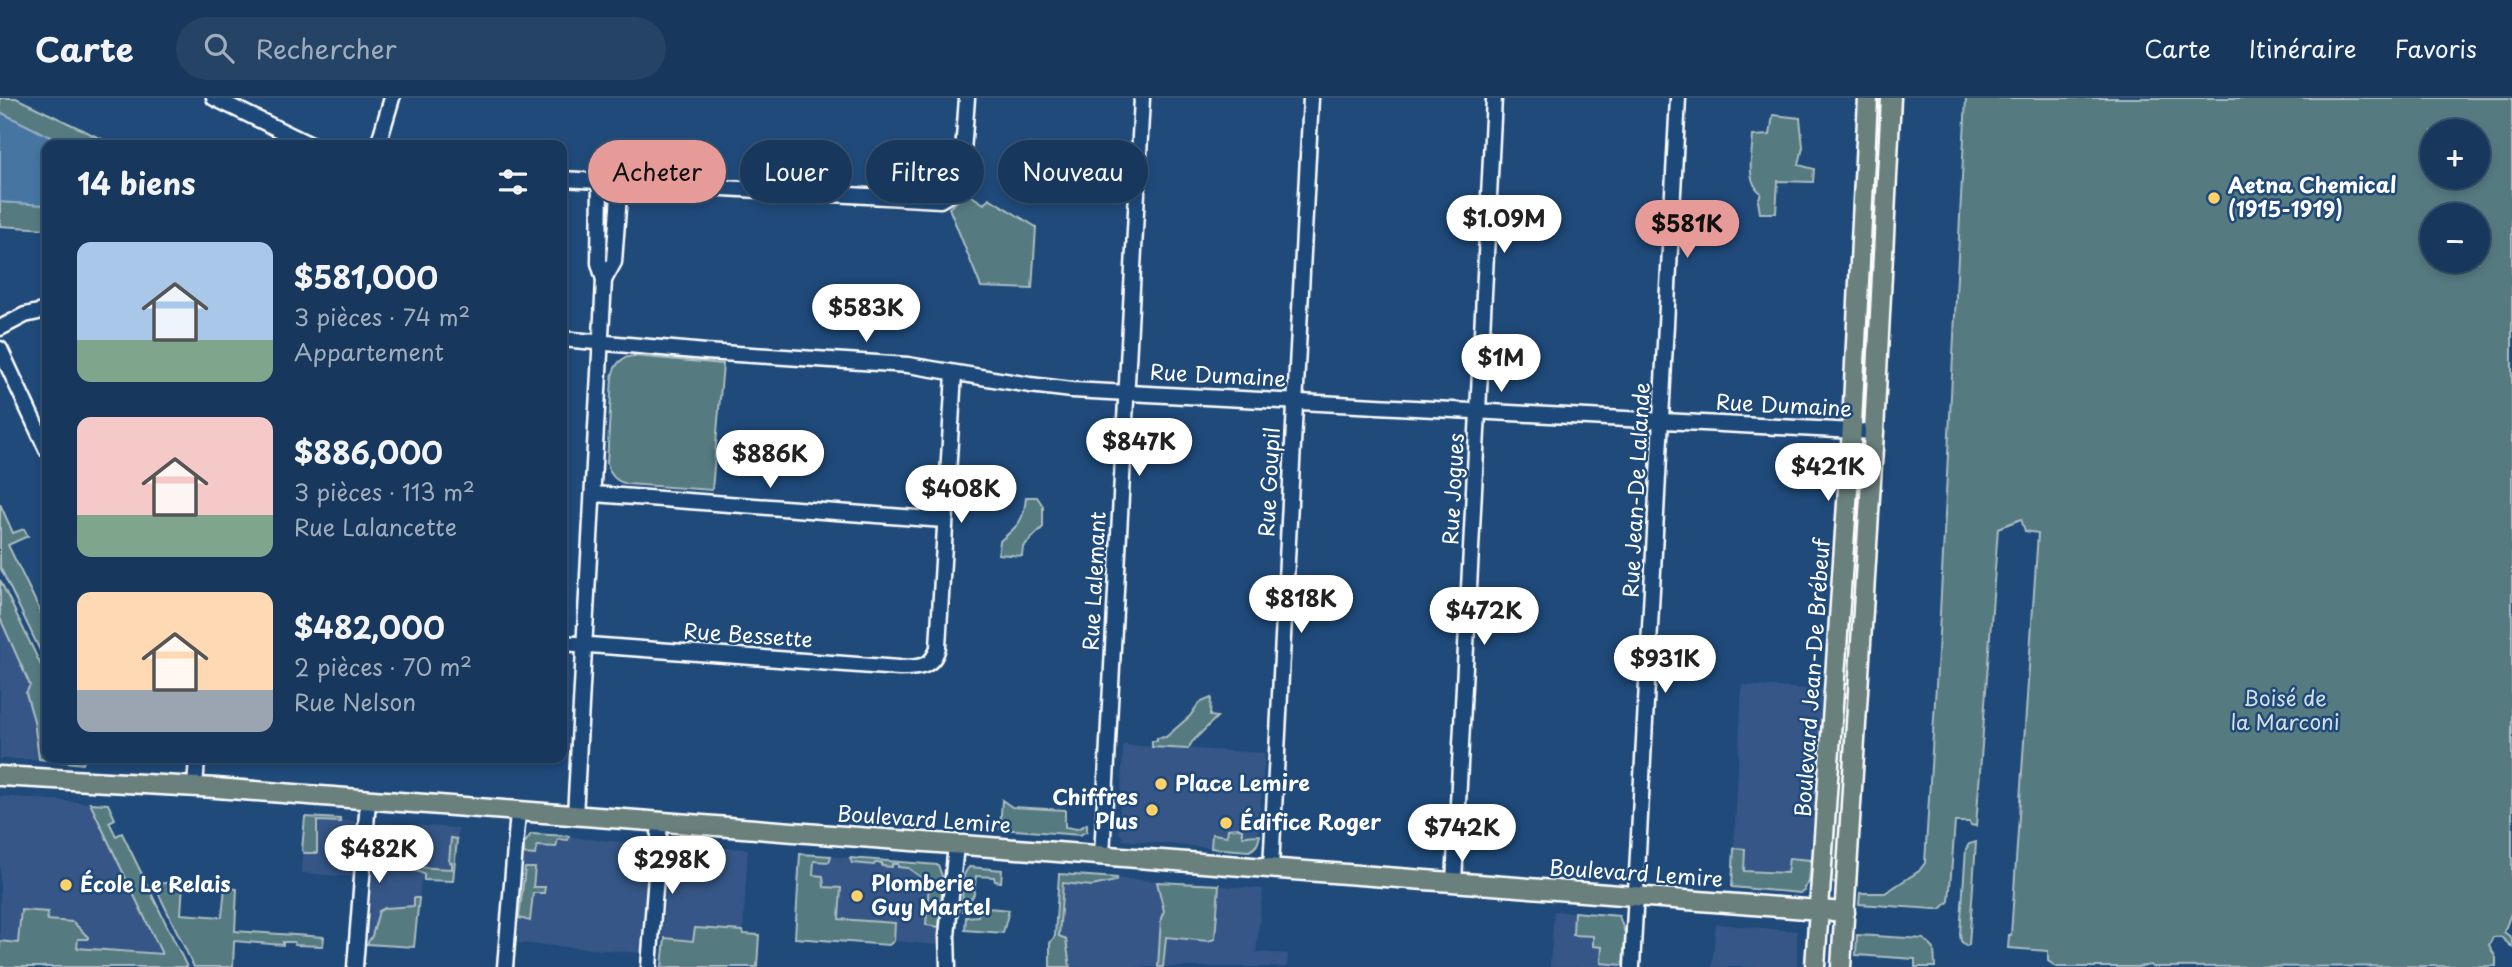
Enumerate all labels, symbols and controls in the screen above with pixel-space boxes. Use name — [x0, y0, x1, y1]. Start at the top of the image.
search box — [176, 17, 666, 80]
text: Carte — [35, 23, 134, 73]
icon: search — [200, 29, 238, 67]
text: Rechercher — [256, 29, 397, 68]
text: Carte — [2144, 30, 2211, 66]
text: Itinéraire — [2249, 30, 2357, 66]
text: Favoris — [2395, 30, 2477, 66]
map controls — [2420, 119, 2490, 273]
button: + — [2420, 119, 2490, 189]
chip: Acheter — [588, 140, 726, 203]
chip: Louer — [740, 140, 852, 203]
chip: Filtres — [866, 140, 984, 203]
chip: Nouveau — [998, 140, 1148, 203]
text: 14 biens — [77, 160, 196, 205]
icon: filters — [494, 163, 532, 201]
place label: Aetna Chemical (1915-1919) — [2228, 168, 2396, 224]
marker: Aetna Chemical (1915-1919) — [2206, 190, 2222, 206]
pin: $1.09M — [1447, 195, 1561, 255]
text: $1.09M — [1462, 200, 1546, 235]
pin: $581K — [1638, 200, 1736, 260]
button: − — [2420, 203, 2490, 273]
text: $581K — [1651, 205, 1723, 240]
text: $581,000 — [294, 254, 438, 299]
icon: home — [133, 270, 217, 354]
pin: $583K — [817, 285, 915, 344]
text: $583K — [828, 289, 904, 324]
text: 3 pièces · 74 m² — [294, 299, 470, 334]
text: Appartement — [294, 334, 444, 369]
pin: $1M — [1467, 334, 1535, 394]
text: $1M — [1478, 339, 1524, 374]
street label: Rue Dumaine — [1149, 354, 1287, 394]
street label: Rue Jean-De Lalande — [1613, 381, 1657, 598]
street label: Rue Dumaine — [1715, 384, 1853, 424]
pin: $847K — [1090, 418, 1188, 478]
text: $847K — [1102, 423, 1176, 458]
street label: Rue Goupil — [1249, 426, 1287, 538]
text: $886,000 — [294, 429, 443, 474]
pin: $886K — [721, 430, 819, 490]
street label: Rue Jogues — [1433, 432, 1471, 546]
text: $886K — [732, 435, 808, 470]
pin: $421K — [1779, 444, 1877, 503]
icon: home — [133, 445, 217, 529]
text: $421K — [1791, 448, 1865, 483]
pin: $408K — [912, 466, 1010, 525]
text: $408K — [921, 470, 1001, 505]
text: 3 pièces · 113 m² — [294, 474, 475, 509]
text: Rue Lalancette — [294, 509, 457, 544]
street label: Rue Lalemant — [1073, 511, 1113, 651]
street label: Boulevard Jean-De Brébeuf — [1785, 536, 1837, 818]
pin: $818K — [1252, 575, 1350, 635]
text: $818K — [1265, 580, 1337, 615]
pin: $472K — [1435, 588, 1533, 647]
text: $472K — [1446, 592, 1522, 627]
text: $482,000 — [294, 604, 445, 649]
street label: Rue Bessette — [682, 614, 814, 654]
icon: home — [133, 620, 217, 704]
pin: $931K — [1616, 636, 1714, 695]
text: $931K — [1630, 640, 1700, 675]
text: 2 pièces · 70 m² — [294, 649, 472, 684]
park label: Boisé de la Marconi — [2230, 681, 2340, 737]
text: Rue Nelson — [294, 684, 416, 719]
place label: Place Lemire — [1175, 766, 1310, 798]
marker: Place Lemire — [1153, 776, 1169, 792]
place label: Chiffres Plus — [1052, 780, 1138, 836]
street label: Boulevard Lemire — [836, 796, 1012, 840]
marker: Chiffres Plus — [1144, 802, 1160, 818]
pin: $742K — [1413, 804, 1511, 864]
place label: Édifice Roger — [1240, 805, 1381, 837]
text: $742K — [1424, 809, 1500, 844]
marker: Édifice Roger — [1218, 815, 1234, 831]
pin: $482K — [330, 826, 428, 885]
text: $482K — [341, 830, 417, 865]
pin: $298K — [623, 836, 721, 896]
text: $298K — [634, 841, 710, 876]
street label: Boulevard Lemire — [1548, 850, 1724, 894]
place label: Plomberie Guy Martel — [871, 866, 990, 922]
place label: École Le Relais — [80, 867, 231, 899]
marker: École Le Relais — [58, 877, 74, 893]
marker: Plomberie Guy Martel — [849, 888, 865, 904]

